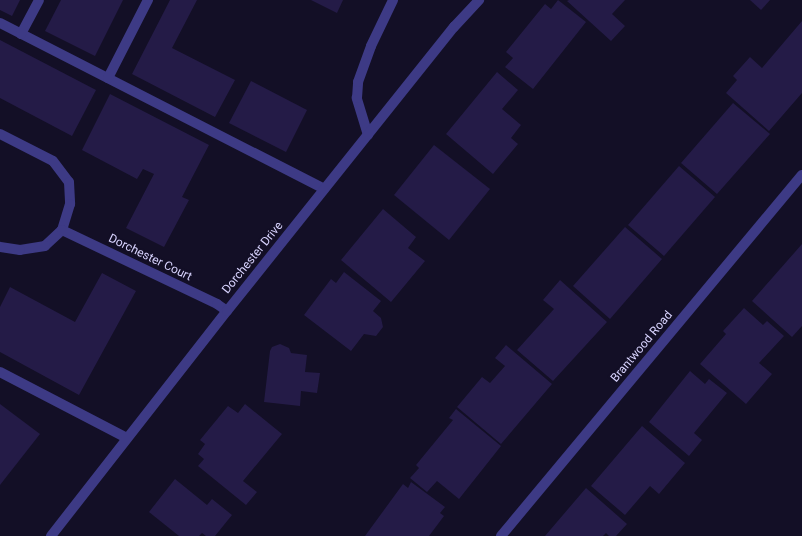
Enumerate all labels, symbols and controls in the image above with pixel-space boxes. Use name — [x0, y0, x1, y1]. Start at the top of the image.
street label: Dorchester Drive — [220, 219, 286, 297]
street label: Dorchester Court — [106, 232, 194, 284]
street label: Brantwood Road — [608, 309, 676, 385]

